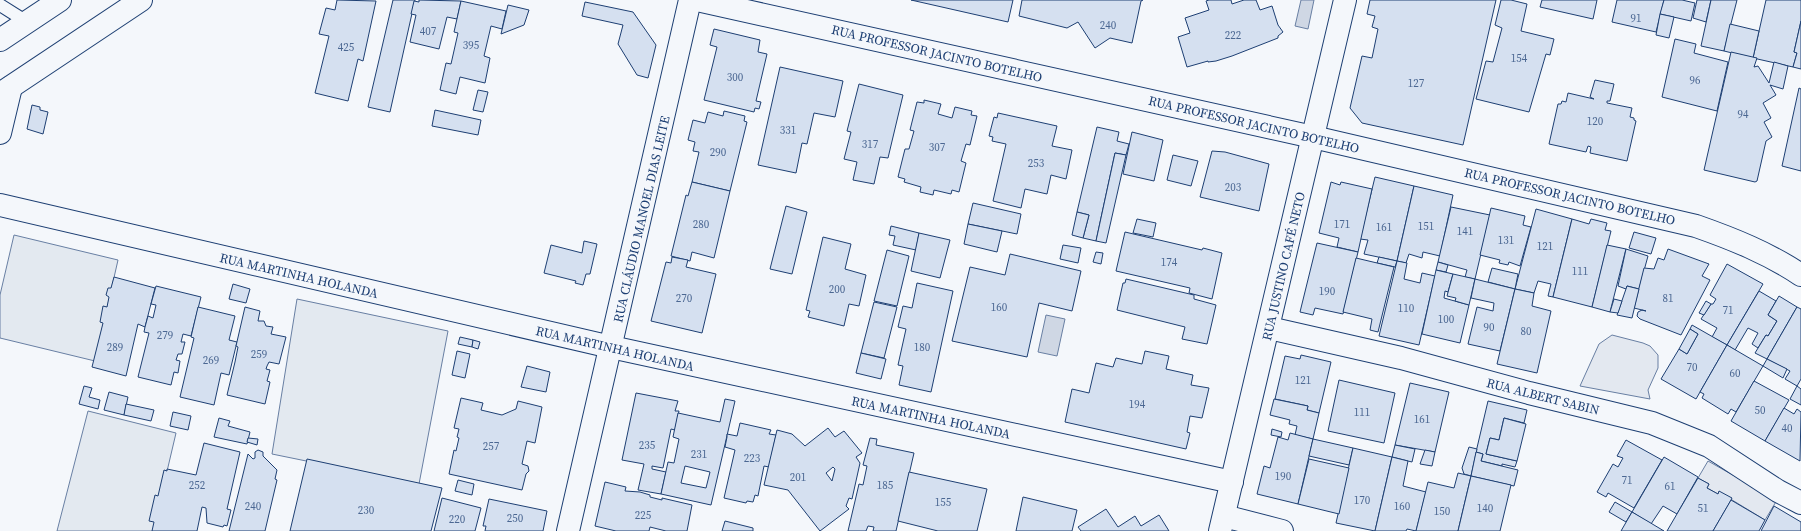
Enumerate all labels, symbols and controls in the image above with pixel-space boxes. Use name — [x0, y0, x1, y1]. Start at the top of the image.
house number: 91 — [1631, 11, 1642, 26]
house number: 240 — [1100, 18, 1117, 33]
street label: RUA PROFESSOR JACINTO BOTELHO — [830, 21, 1044, 86]
house number: 407 — [420, 24, 437, 39]
house number: 222 — [1225, 28, 1242, 43]
house number: 395 — [463, 38, 480, 53]
house number: 425 — [338, 40, 355, 55]
house number: 154 — [1511, 51, 1528, 66]
house number: 300 — [727, 70, 744, 85]
house number: 96 — [1690, 73, 1701, 88]
house number: 127 — [1408, 76, 1425, 91]
street label: RUA PROFESSOR JACINTO BOTELHO — [1147, 92, 1361, 157]
house number: 94 — [1738, 107, 1749, 122]
street label: RUA CLÁUDIO MANOEL DIAS LEITE — [609, 114, 674, 324]
house number: 120 — [1587, 114, 1604, 129]
house number: 331 — [780, 123, 796, 138]
house number: 317 — [862, 137, 879, 152]
house number: 307 — [929, 140, 946, 155]
house number: 290 — [710, 145, 727, 160]
house number: 253 — [1028, 156, 1045, 171]
street label: RUA PROFESSOR JACINTO BOTELHO — [1463, 164, 1677, 229]
house number: 203 — [1225, 180, 1242, 195]
street label: RUA JUSTINO CAFÉ NETO — [1258, 190, 1309, 342]
house number: 280 — [693, 217, 710, 232]
house number: 171 — [1334, 217, 1350, 232]
house number: 151 — [1418, 219, 1434, 234]
house number: 161 — [1376, 220, 1392, 235]
house number: 141 — [1457, 224, 1473, 239]
house number: 131 — [1498, 233, 1514, 248]
house number: 121 — [1537, 239, 1553, 254]
street label: RUA MARTINHA HOLANDA — [218, 249, 380, 302]
house number: 174 — [1161, 255, 1178, 270]
house number: 111 — [1572, 264, 1588, 279]
house number: 200 — [829, 282, 846, 297]
house number: 190 — [1319, 284, 1336, 299]
house number: 270 — [676, 291, 693, 306]
house number: 81 — [1663, 291, 1674, 306]
house number: 160 — [991, 300, 1008, 315]
house number: 110 — [1398, 301, 1415, 316]
house number: 71 — [1723, 303, 1734, 318]
house number: 100 — [1438, 312, 1455, 327]
house number: 90 — [1484, 320, 1495, 335]
street label: RUA MARTINHA HOLANDA — [534, 322, 696, 375]
house number: 80 — [1521, 324, 1532, 339]
house number: 279 — [157, 328, 173, 343]
house number: 289 — [107, 340, 123, 355]
house number: 180 — [914, 340, 931, 355]
house number: 259 — [251, 347, 267, 362]
house number: 269 — [203, 353, 219, 368]
house number: 70 — [1687, 360, 1698, 375]
house number: 60 — [1730, 366, 1741, 381]
house number: 121 — [1295, 373, 1311, 388]
street label: RUA ALBERT SABIN — [1485, 374, 1601, 419]
street label: RUA MARTINHA HOLANDA — [850, 392, 1012, 443]
house number: 194 — [1129, 397, 1146, 412]
house number: 50 — [1755, 403, 1766, 418]
house number: 111 — [1354, 405, 1370, 420]
house number: 161 — [1414, 412, 1430, 427]
house number: 40 — [1782, 421, 1793, 436]
house number: 235 — [639, 438, 656, 453]
house number: 257 — [483, 439, 500, 454]
house number: 231 — [691, 447, 707, 462]
house number: 223 — [744, 451, 761, 466]
house number: 190 — [1275, 469, 1292, 484]
house number: 201 — [790, 470, 806, 485]
house number: 71 — [1622, 473, 1633, 488]
house number: 252 — [189, 478, 206, 493]
house number: 185 — [877, 478, 894, 493]
house number: 61 — [1665, 479, 1676, 494]
house number: 170 — [1354, 493, 1371, 508]
house number: 155 — [935, 495, 952, 510]
house number: 240 — [245, 499, 262, 514]
house number: 160 — [1394, 499, 1411, 514]
house number: 140 — [1477, 501, 1494, 516]
house number: 51 — [1698, 501, 1709, 516]
house number: 230 — [358, 503, 375, 518]
house number: 150 — [1434, 504, 1451, 519]
house number: 225 — [635, 508, 652, 523]
house number: 250 — [507, 511, 524, 526]
house number: 220 — [449, 512, 466, 527]

